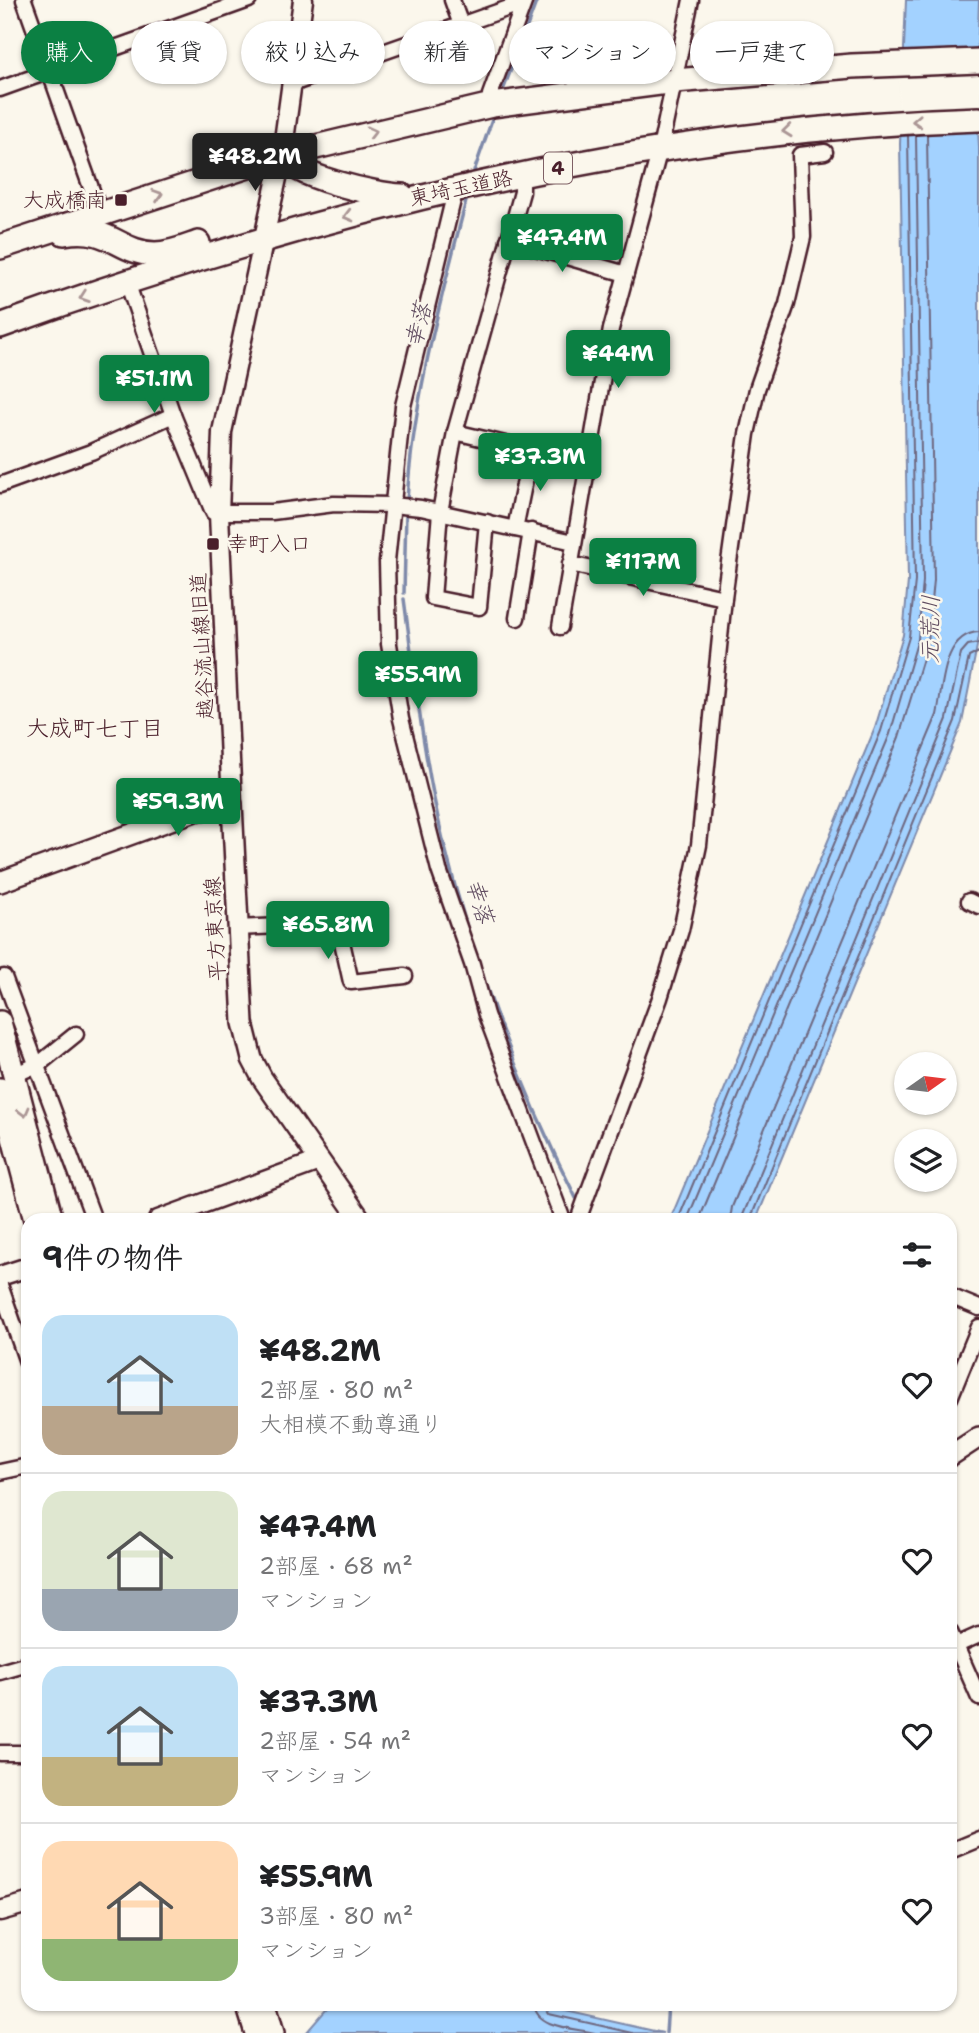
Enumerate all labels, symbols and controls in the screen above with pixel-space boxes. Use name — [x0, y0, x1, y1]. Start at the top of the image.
chip: 購入 — [21, 21, 117, 84]
chip: 賃貸 — [131, 21, 227, 84]
chip: 絞り込み — [241, 21, 385, 84]
chip: 新着 — [399, 21, 495, 84]
chip: マンション — [509, 21, 676, 84]
chip: 一戸建て — [690, 21, 834, 84]
one-way arrow — [911, 114, 922, 129]
one-way arrow — [781, 123, 792, 138]
one-way arrow — [366, 126, 378, 140]
pin: ¥48.2M — [198, 134, 312, 193]
text: ¥48.2M — [208, 141, 302, 171]
road number: 4 — [544, 152, 572, 184]
street label: 東埼玉道路 — [407, 163, 515, 213]
place label: 大成橋南 — [23, 186, 107, 214]
one-way arrow — [151, 188, 163, 203]
marker: 大成橋南 — [113, 192, 129, 208]
one-way arrow — [342, 207, 354, 222]
pin: ¥47.4M — [505, 215, 619, 274]
text: ¥47.4M — [517, 222, 607, 252]
one-way arrow — [78, 289, 90, 303]
water label: 幸落 — [398, 297, 439, 351]
pin: ¥44M — [577, 330, 659, 390]
text: ¥44M — [582, 338, 654, 368]
pin: ¥51.1M — [97, 356, 211, 415]
text: ¥51.1M — [115, 363, 193, 393]
pin: ¥37.3M — [483, 434, 597, 493]
text: ¥37.3M — [494, 441, 586, 471]
place label: 幸町入口 — [227, 530, 311, 558]
marker: 幸町入口 — [205, 536, 221, 552]
pin: ¥117M — [594, 538, 692, 598]
text: ¥117M — [605, 546, 681, 576]
street label: 越谷流山線旧道 — [184, 572, 220, 720]
water label: 元荒川 — [914, 594, 946, 664]
pin: ¥55.9M — [361, 652, 475, 711]
text: ¥55.9M — [374, 659, 462, 689]
district label: 大成町七丁目 — [26, 713, 164, 743]
pin: ¥59.3M — [121, 778, 235, 838]
text: ¥59.3M — [132, 786, 224, 816]
water label: 幸落 — [459, 875, 502, 929]
street label: 平方東京線 — [198, 876, 232, 982]
pin: ¥65.8M — [271, 902, 385, 961]
text: ¥65.8M — [282, 909, 374, 939]
north arrow — [894, 1052, 957, 1115]
map controls — [894, 1052, 957, 1192]
one-way arrow — [16, 1106, 30, 1118]
button: layers — [894, 1129, 957, 1192]
icon: filters — [898, 1236, 936, 1274]
text: 9件の物件 — [42, 1237, 183, 1278]
text: ¥48.2M — [259, 1330, 381, 1371]
icon: home — [98, 1343, 182, 1427]
icon: heart — [898, 1366, 936, 1404]
text: 2部屋 · 80 m² — [259, 1375, 413, 1405]
text: 大相模不動尊通り — [259, 1409, 443, 1439]
text: ¥47.4M — [259, 1506, 377, 1547]
icon: home — [98, 1519, 182, 1603]
icon: heart — [898, 1542, 936, 1580]
text: 2部屋 · 68 m² — [259, 1551, 413, 1581]
text: マンション — [259, 1585, 373, 1615]
text: ¥37.3M — [259, 1681, 378, 1722]
icon: home — [98, 1694, 182, 1778]
icon: heart — [898, 1717, 936, 1755]
text: 2部屋 · 54 m² — [259, 1726, 411, 1756]
text: マンション — [259, 1760, 373, 1790]
text: ¥55.9M — [259, 1856, 373, 1897]
icon: home — [98, 1869, 182, 1953]
icon: heart — [898, 1892, 936, 1930]
text: 3部屋 · 80 m² — [259, 1901, 413, 1931]
text: マンション — [259, 1935, 373, 1965]

